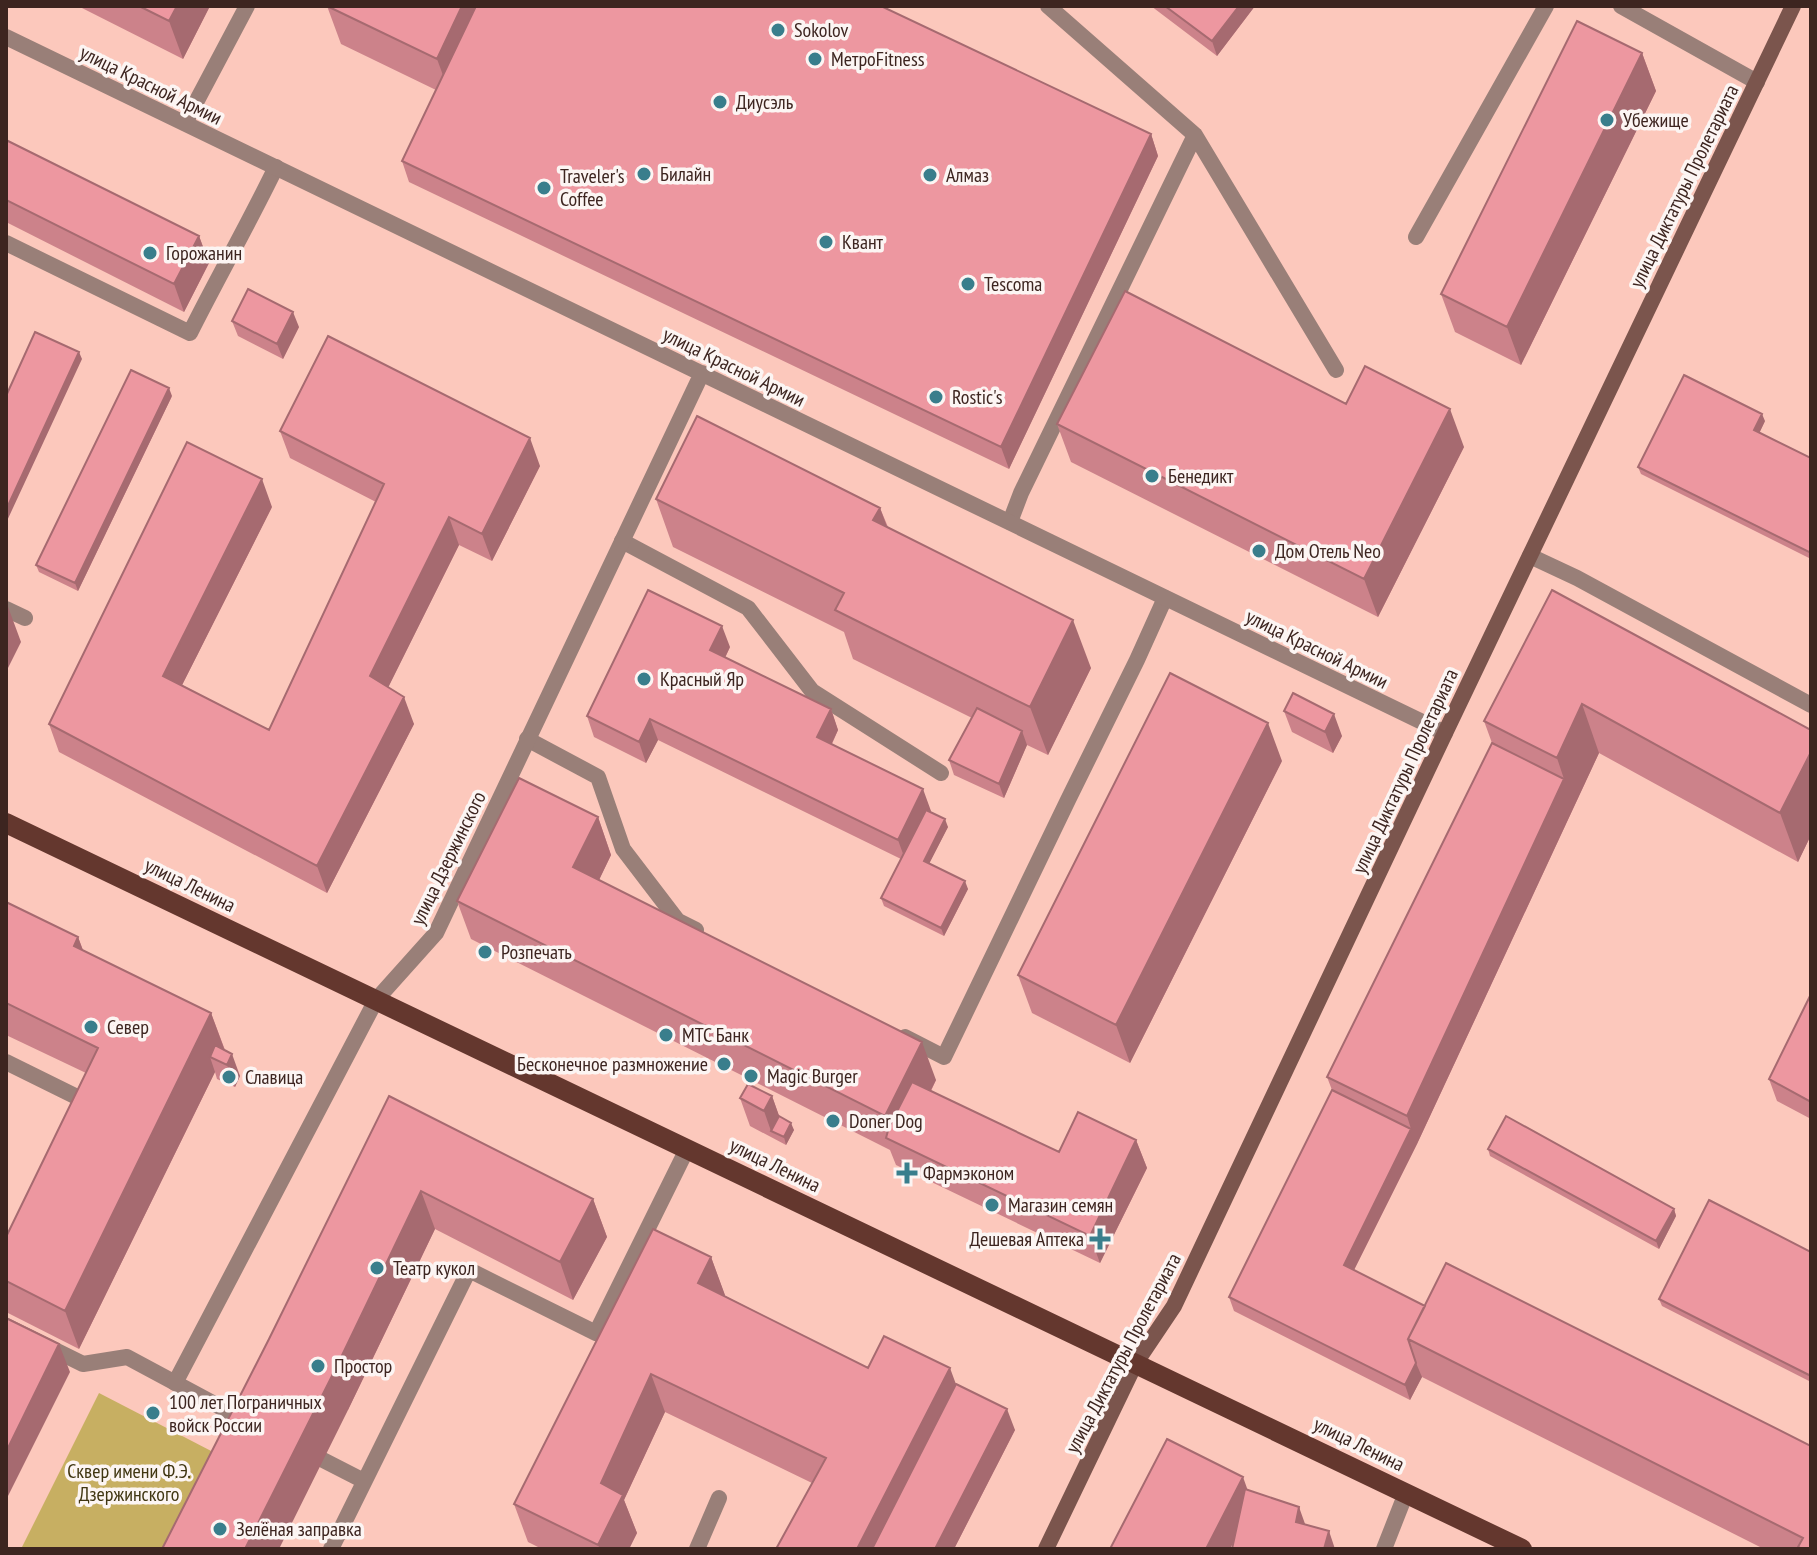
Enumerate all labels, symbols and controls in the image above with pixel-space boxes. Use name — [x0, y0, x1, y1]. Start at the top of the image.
place label: Sokolov — [794, 17, 849, 43]
marker: Sokolov — [769, 21, 787, 39]
street label: улица Красной Армии — [76, 39, 226, 131]
place label: МетроFitness — [831, 46, 925, 72]
marker: МетроFitness — [806, 50, 824, 68]
street label: улица Диктатуры Пролетариата — [1623, 80, 1745, 292]
place label: Диусэль — [736, 89, 794, 115]
marker: Диусэль — [711, 93, 729, 111]
place label: Убежище — [1623, 107, 1689, 133]
marker: Убежище — [1598, 111, 1616, 129]
place label: Билайн — [660, 161, 711, 187]
place label: Алмаз — [946, 162, 989, 188]
place label: Traveler's Coffee — [560, 163, 625, 212]
marker: Билайн — [635, 165, 653, 183]
marker: Алмаз — [921, 166, 939, 184]
marker: Traveler's Coffee — [535, 179, 553, 197]
place label: Квант — [842, 229, 884, 255]
marker: Квант — [817, 233, 835, 251]
place label: Горожанин — [166, 240, 242, 266]
marker: Горожанин — [141, 244, 159, 262]
place label: Tescoma — [984, 271, 1042, 297]
marker: Tescoma — [959, 275, 977, 293]
street label: улица Красной Армии — [659, 321, 809, 413]
place label: Rostic's — [952, 384, 1003, 410]
marker: Rostic's — [927, 388, 945, 406]
place label: Бенедикт — [1168, 463, 1234, 489]
marker: Бенедикт — [1143, 467, 1161, 485]
place label: Дом Отель Neo — [1275, 538, 1381, 564]
marker: Дом Отель Neo — [1250, 542, 1268, 560]
street label: улица Красной Армии — [1242, 603, 1392, 695]
street label: улица Диктатуры Пролетариата — [1346, 665, 1464, 877]
place label: Красный Яр — [660, 666, 744, 692]
marker: Красный Яр — [635, 670, 653, 688]
street label: улица Дзержинского — [404, 787, 492, 929]
street label: улица Ленина — [140, 852, 240, 918]
place label: Розпечать — [501, 939, 572, 965]
marker: Розпечать — [476, 943, 494, 961]
place label: Север — [107, 1014, 149, 1040]
marker: Север — [82, 1018, 100, 1036]
place label: МТС Банк — [682, 1022, 749, 1048]
marker: МТС Банк — [657, 1026, 675, 1044]
place label: Бесконечное размножение — [517, 1051, 708, 1077]
marker: Бесконечное размножение — [715, 1055, 733, 1073]
place label: Magic Burger — [767, 1063, 858, 1089]
place label: Славица — [245, 1064, 303, 1090]
marker: Magic Burger — [742, 1067, 760, 1085]
marker: Славица — [220, 1068, 238, 1086]
place label: Doner Dog — [849, 1108, 923, 1134]
marker: Doner Dog — [824, 1112, 842, 1130]
street label: улица Ленина — [725, 1132, 825, 1198]
place label: Фармэконом — [923, 1160, 1014, 1186]
marker: Фармэконом — [898, 1164, 916, 1182]
place label: Магазин семян — [1008, 1192, 1113, 1218]
marker: Магазин семян — [983, 1196, 1001, 1214]
place label: Дешевая Аптека — [969, 1226, 1084, 1252]
marker: Дешевая Аптека — [1091, 1230, 1109, 1248]
street label: улица Диктатуры Пролетариата — [1059, 1249, 1187, 1457]
place label: Театр кукол — [393, 1255, 475, 1281]
marker: Театр кукол — [368, 1259, 386, 1277]
place label: Простор — [334, 1353, 392, 1379]
marker: Простор — [309, 1357, 327, 1375]
place label: 100 лет Пограничных войск России — [169, 1389, 322, 1438]
marker: 100 лет Пограничных войск России — [144, 1404, 162, 1422]
street label: улица Ленина — [1309, 1411, 1409, 1477]
park label: Сквер имени Ф.Э. Дзержинского — [67, 1458, 191, 1507]
place label: Зелёная заправка — [236, 1516, 362, 1542]
marker: Зелёная заправка — [211, 1520, 229, 1538]

